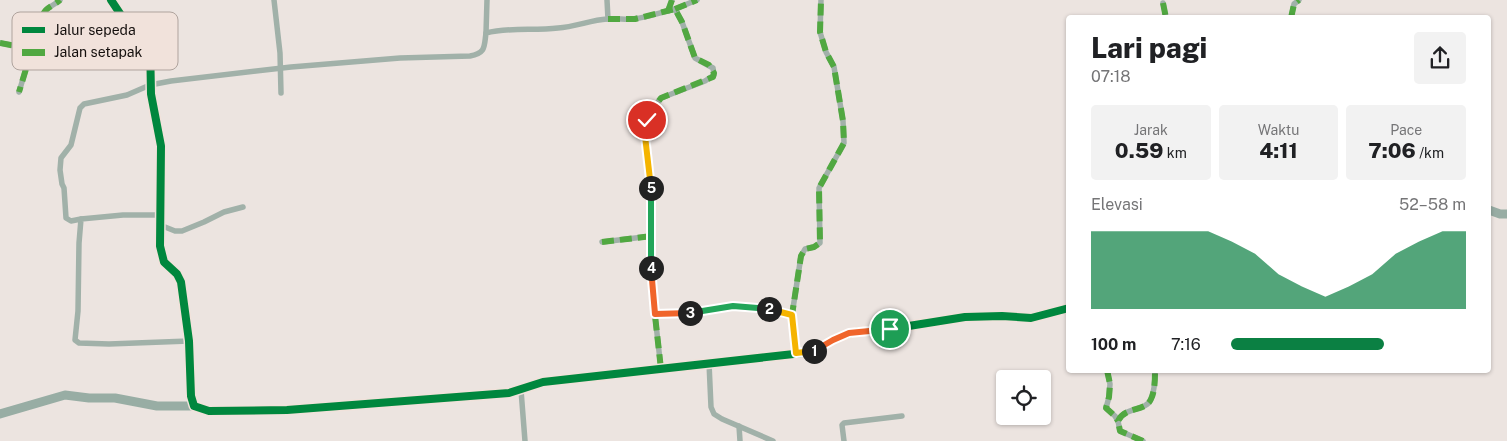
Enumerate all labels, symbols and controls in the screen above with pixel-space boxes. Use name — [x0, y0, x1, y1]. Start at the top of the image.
legend — [12, 12, 178, 70]
text: Jalur sepeda — [54, 22, 136, 38]
text: Lari pagi — [1091, 31, 1207, 64]
button: share — [1414, 32, 1466, 84]
text: Jalan setapak — [54, 44, 142, 60]
text: 07:18 — [1091, 67, 1131, 86]
pin — [626, 99, 668, 141]
icon: check — [633, 106, 661, 134]
text: Jarak — [1134, 122, 1168, 138]
text: Waktu — [1258, 122, 1299, 138]
text: Pace — [1390, 122, 1422, 138]
text: 0.59 — [1115, 138, 1163, 163]
text: 4:11 — [1259, 138, 1298, 163]
text: 7:06 — [1368, 138, 1416, 163]
text: km — [1163, 145, 1187, 161]
text: /km — [1416, 145, 1444, 161]
pin: 5 — [638, 176, 664, 200]
text: 5 — [647, 180, 656, 196]
text: Elevasi — [1091, 195, 1143, 214]
text: 52–58 m — [1399, 195, 1466, 214]
pin: 4 — [638, 256, 664, 280]
text: 4 — [647, 260, 656, 276]
pin: 2 — [756, 296, 782, 322]
pin: 3 — [678, 300, 702, 326]
text: 2 — [765, 301, 774, 317]
text: 3 — [686, 305, 695, 321]
pin — [869, 308, 911, 350]
icon: arrive — [876, 315, 904, 343]
text: 100 m — [1091, 335, 1136, 354]
text: 7:16 — [1171, 335, 1201, 354]
pin: 1 — [802, 338, 826, 364]
text: 1 — [812, 343, 818, 359]
map controls — [996, 370, 1051, 425]
button: locate — [996, 370, 1051, 425]

